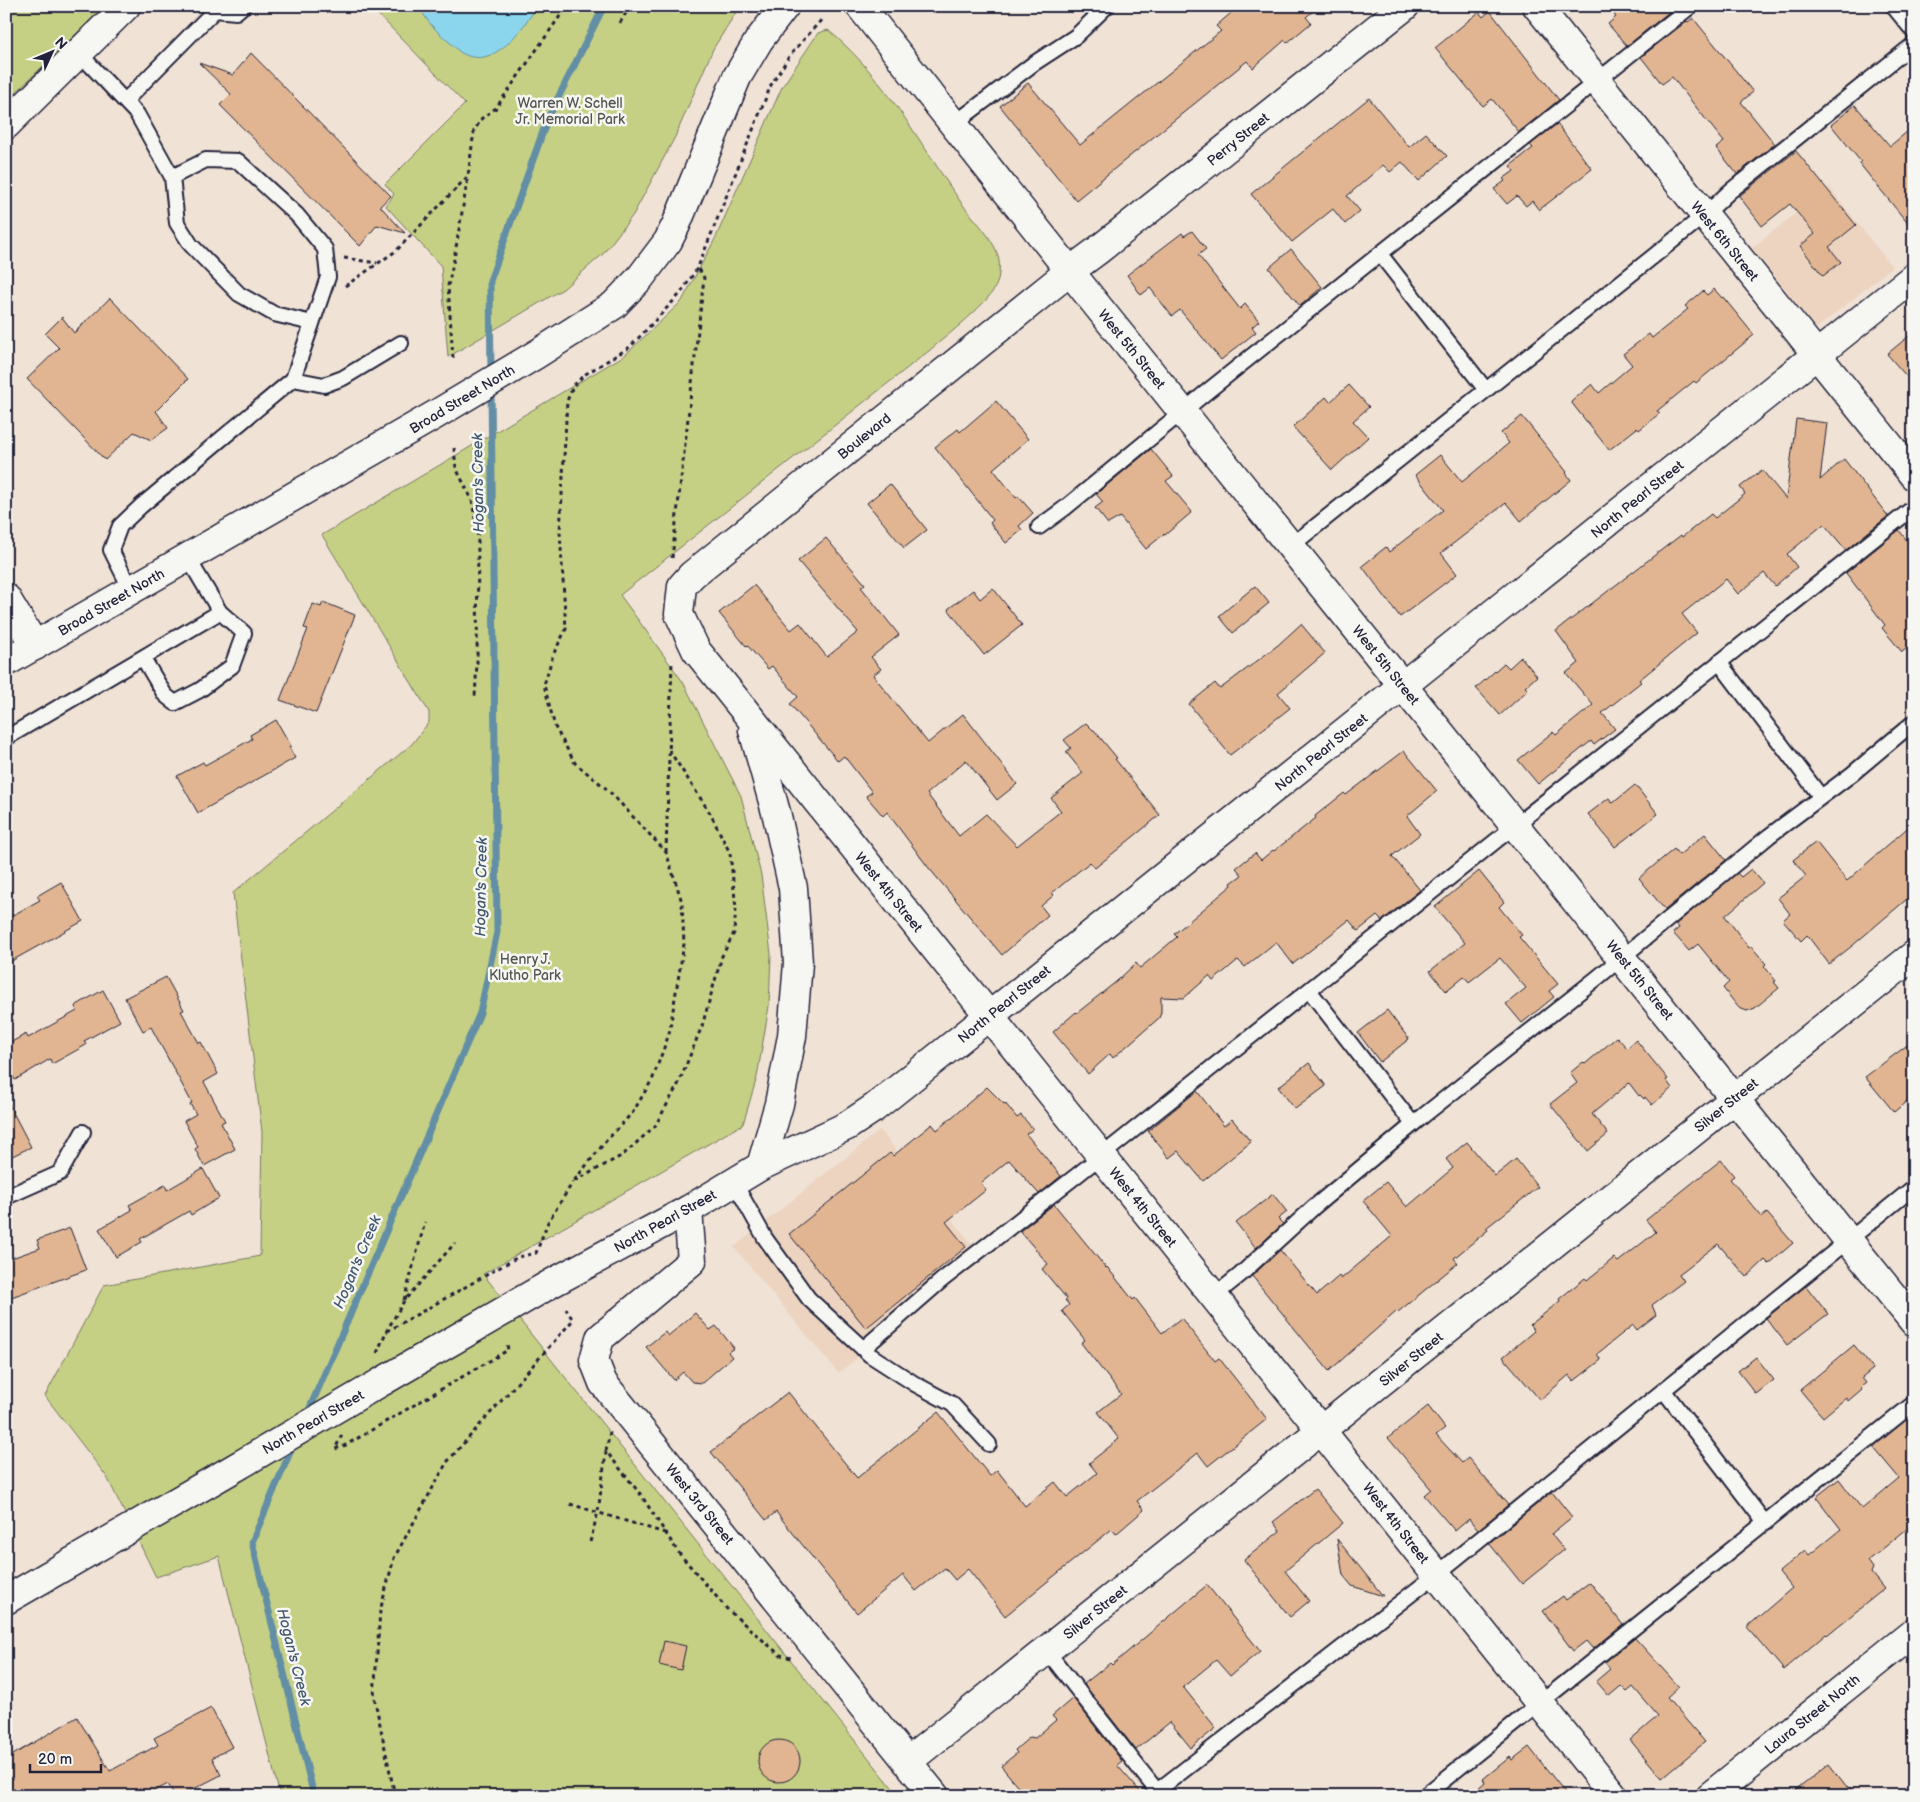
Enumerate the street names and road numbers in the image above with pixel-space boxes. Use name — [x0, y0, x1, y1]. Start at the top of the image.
street label: Perry Street — [1204, 109, 1273, 170]
street label: West 6th Street — [1687, 198, 1762, 285]
street label: West 5th Street — [1094, 306, 1169, 393]
street label: Broad Street North — [407, 361, 518, 438]
street label: Boulevard — [834, 410, 894, 463]
street label: North Pearl Street — [1588, 456, 1688, 542]
street label: Broad Street North — [55, 565, 168, 640]
street label: West 5th Street — [1348, 622, 1423, 709]
street label: North Pearl Street — [1272, 709, 1372, 795]
street label: West 4th Street — [851, 849, 926, 936]
street label: West 5th Street — [1602, 937, 1677, 1024]
street label: North Pearl Street — [955, 961, 1055, 1047]
street label: Silver Street — [1691, 1074, 1762, 1136]
street label: West 4th Street — [1105, 1164, 1180, 1251]
street label: North Pearl Street — [611, 1186, 720, 1257]
street label: Silver Street — [1376, 1328, 1447, 1390]
street label: North Pearl Street — [260, 1386, 368, 1458]
street label: West 3rd Street — [662, 1461, 738, 1549]
street label: West 4th Street — [1359, 1480, 1433, 1568]
street label: Silver Street — [1060, 1581, 1131, 1643]
street label: Laura Street North — [1761, 1671, 1864, 1758]

